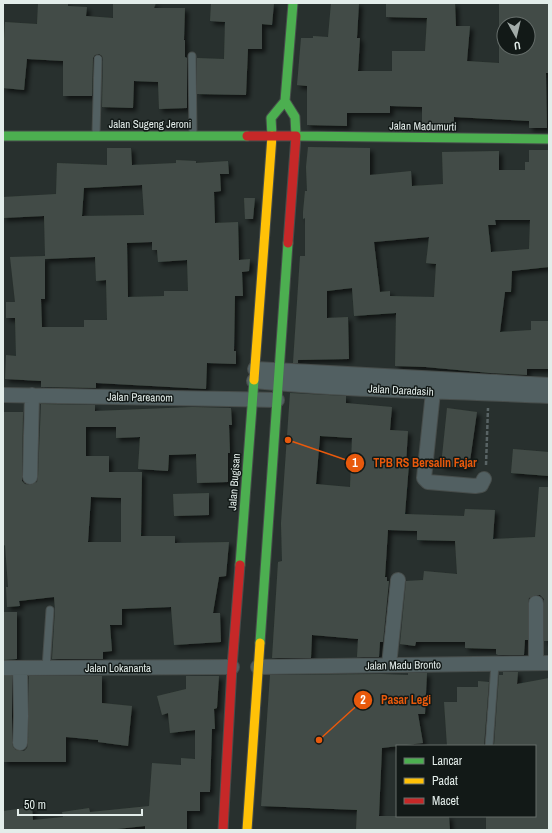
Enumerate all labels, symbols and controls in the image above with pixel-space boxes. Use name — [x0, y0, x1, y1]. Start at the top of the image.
north arrow — [496, 16, 536, 56]
text: U — [513, 39, 522, 53]
street label: Jalan Sugeng Jeroni — [109, 117, 191, 131]
street label: Jalan Madumurti — [389, 118, 457, 134]
street label: Jalan Daradasih — [368, 381, 434, 399]
street label: Jalan Pareanom — [107, 389, 173, 405]
callout: TPB RS Bersalin Fajar — [345, 451, 484, 475]
street label: Jalan Bugisan — [225, 453, 243, 511]
text: 1 — [352, 455, 358, 471]
text: TPB RS Bersalin Fajar — [373, 455, 477, 471]
street label: Jalan Madu Bronto — [365, 657, 441, 673]
street label: Jalan Lokananta — [85, 661, 151, 675]
callout: Pasar Legi — [353, 688, 439, 712]
text: 2 — [360, 692, 366, 708]
text: Pasar Legi — [381, 692, 431, 708]
legend — [396, 745, 536, 817]
text: Lancar — [432, 753, 463, 769]
text: Padat — [432, 773, 458, 789]
scale bar — [18, 791, 142, 817]
text: Macet — [432, 793, 459, 809]
text: 50 m — [24, 797, 46, 813]

